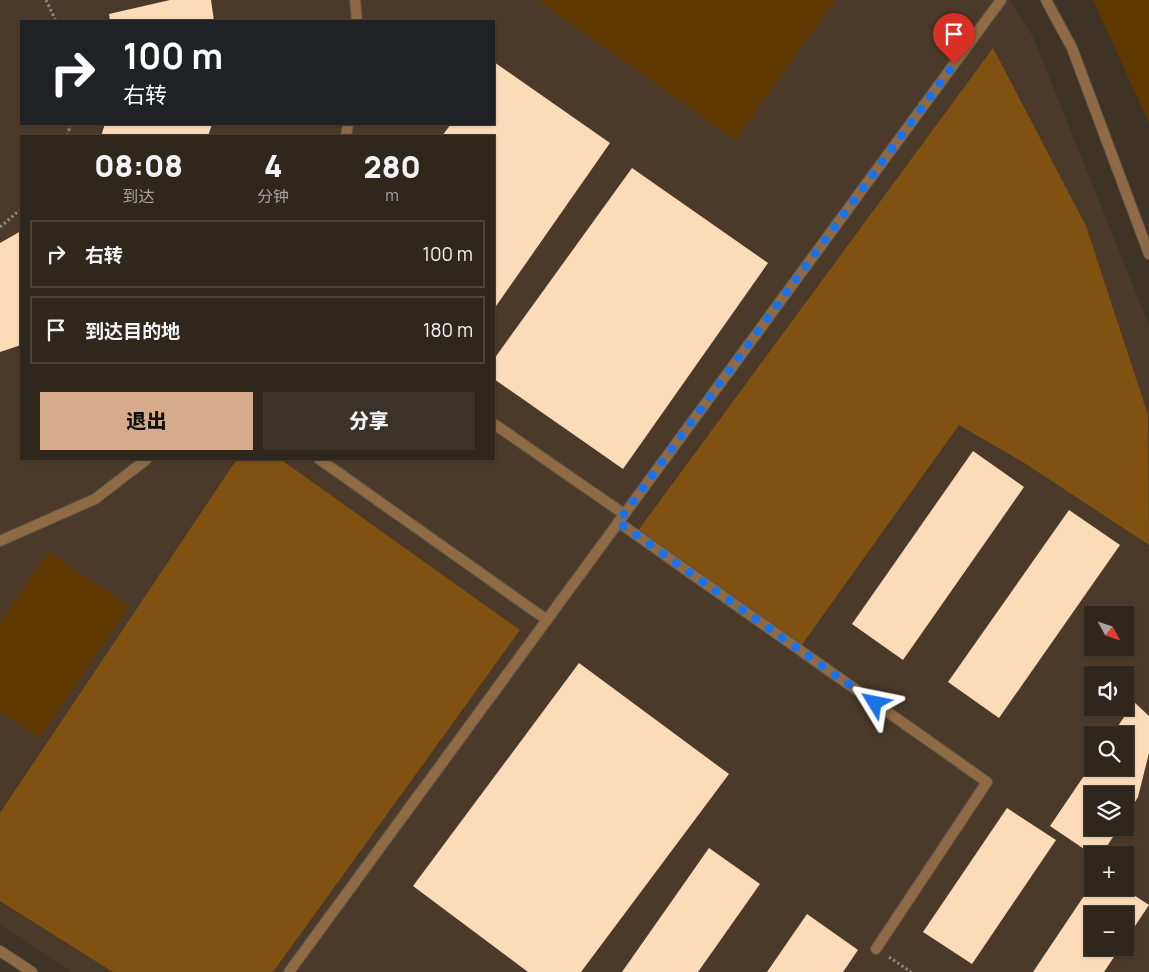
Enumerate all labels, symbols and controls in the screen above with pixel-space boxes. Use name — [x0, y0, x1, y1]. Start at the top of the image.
pin — [933, 13, 975, 64]
icon: arrive — [940, 20, 968, 48]
text: 100 m — [123, 32, 223, 80]
icon: right — [40, 40, 105, 105]
text: 右转 — [123, 80, 167, 110]
text: 08:08 — [94, 145, 183, 186]
text: 4 — [264, 145, 282, 186]
text: 280 — [364, 146, 421, 187]
text: m — [385, 184, 399, 206]
text: 到达 — [123, 185, 155, 207]
text: 分钟 — [257, 185, 289, 207]
icon: right — [42, 240, 70, 268]
text: 100 m — [422, 241, 473, 267]
text: 右转 — [85, 242, 123, 268]
icon: arrive — [42, 316, 70, 344]
text: 180 m — [423, 317, 473, 343]
text: 到达目的地 — [85, 318, 180, 344]
button: 退出 — [40, 392, 253, 450]
button: 分享 — [263, 392, 475, 450]
north arrow — [1084, 606, 1134, 656]
map controls — [1084, 606, 1134, 956]
button: sound — [1084, 666, 1134, 716]
position arrow — [848, 676, 900, 728]
button: search — [1084, 726, 1134, 776]
button: layers — [1084, 786, 1134, 836]
button: + — [1084, 846, 1134, 896]
button: − — [1084, 906, 1134, 956]

